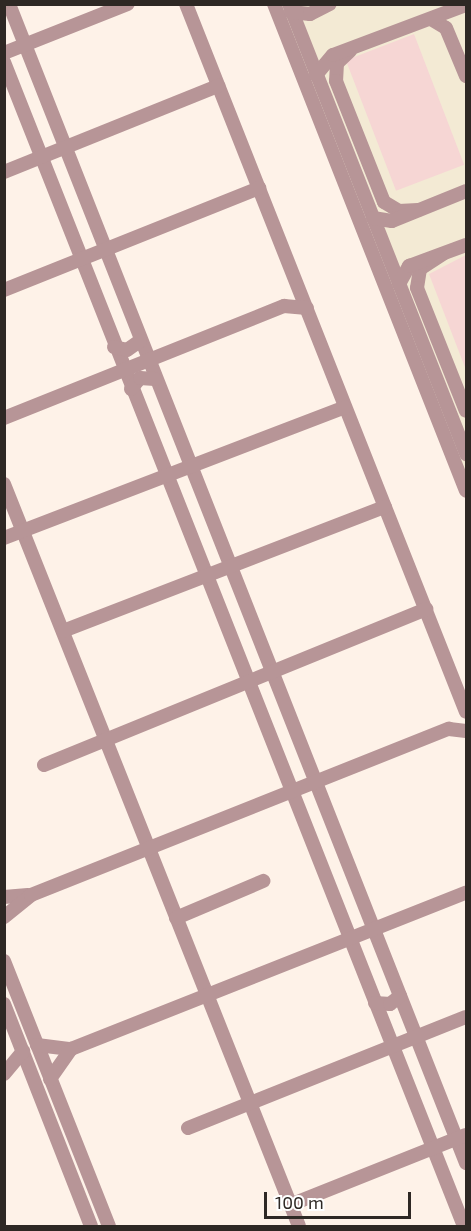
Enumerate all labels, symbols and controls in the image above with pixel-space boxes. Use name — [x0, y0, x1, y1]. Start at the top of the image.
scale bar — [267, 1180, 414, 1218]
text: 100 m — [275, 1191, 324, 1213]

